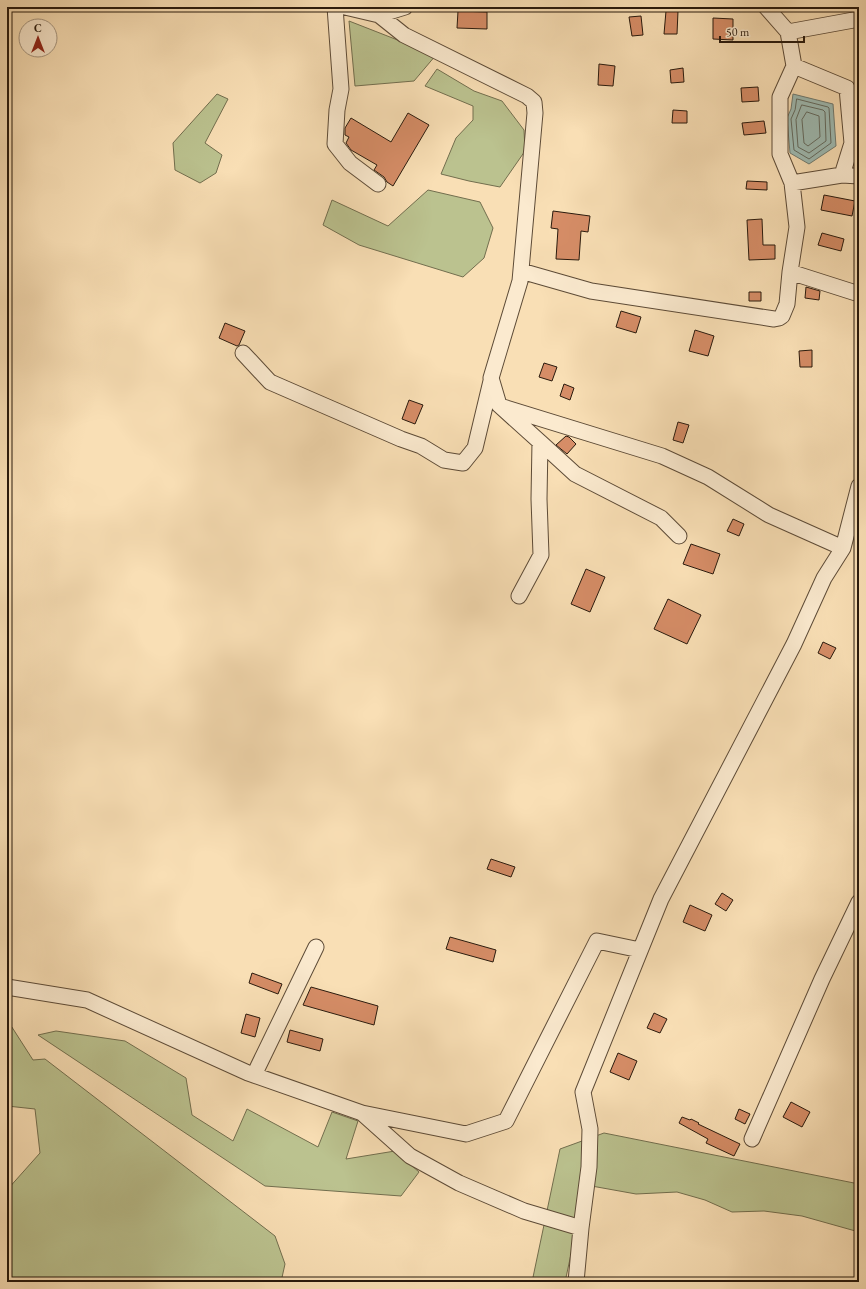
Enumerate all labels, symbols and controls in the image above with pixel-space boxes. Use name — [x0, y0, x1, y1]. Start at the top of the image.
north arrow — [18, 18, 58, 58]
scale bar — [720, 18, 804, 44]
text: С — [34, 21, 42, 35]
text: 50 m — [726, 24, 750, 40]

